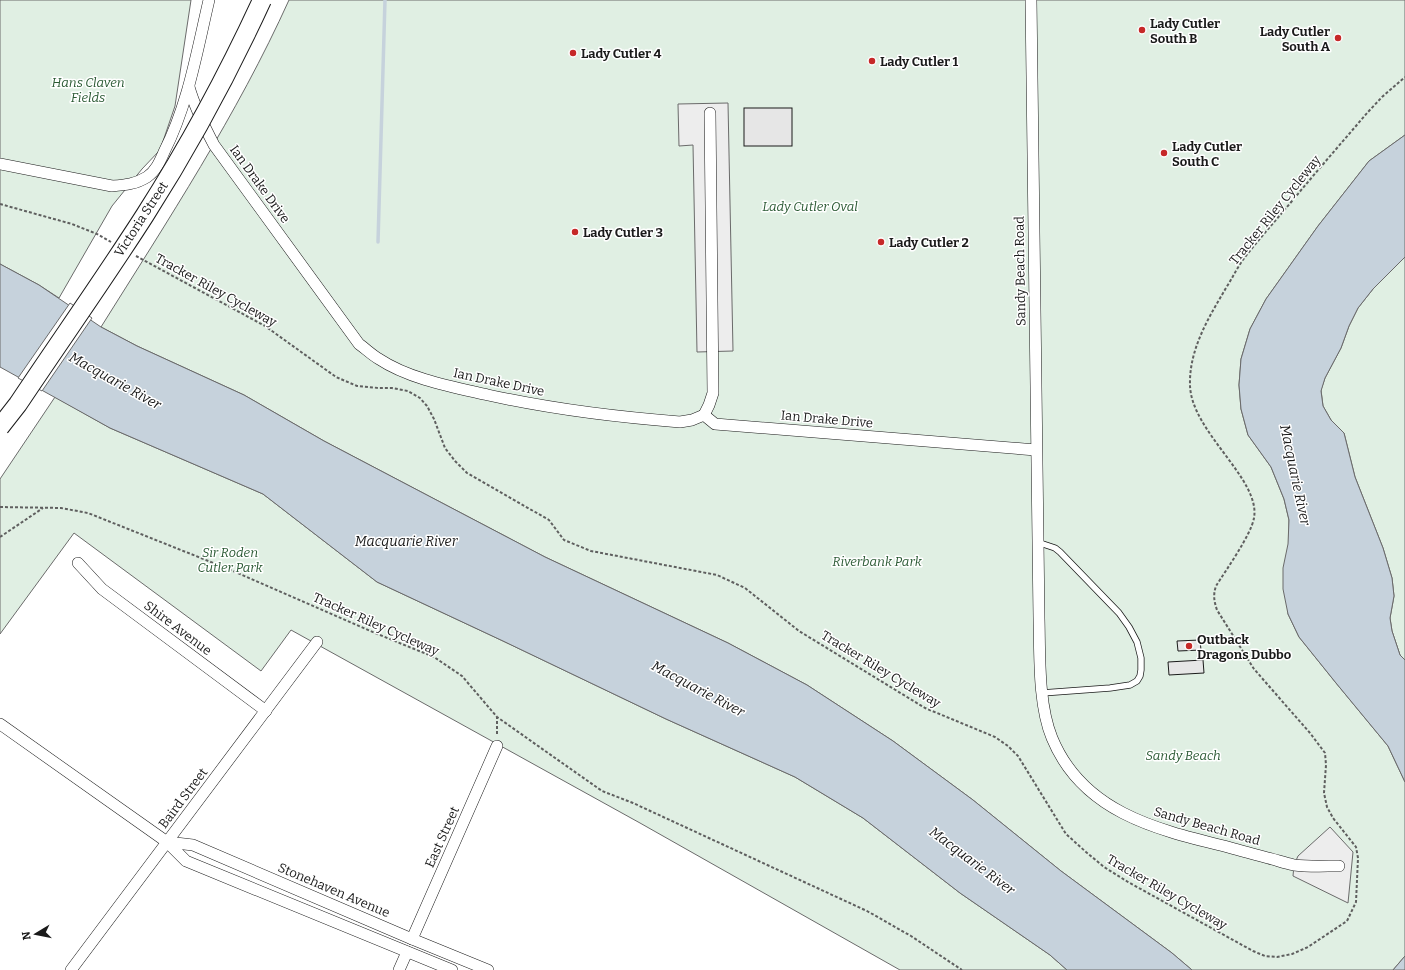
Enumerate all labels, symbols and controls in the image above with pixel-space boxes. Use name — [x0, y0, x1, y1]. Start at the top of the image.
place label: Lady Cutler South B — [1150, 16, 1220, 46]
place label: Lady Cutler South A — [1260, 24, 1331, 54]
marker: Lady Cutler South B — [1137, 25, 1147, 35]
marker: Lady Cutler South A — [1333, 33, 1343, 43]
place label: Lady Cutler 4 — [581, 46, 662, 61]
marker: Lady Cutler 4 — [568, 48, 578, 58]
place label: Lady Cutler 1 — [880, 54, 959, 69]
marker: Lady Cutler 1 — [867, 56, 877, 66]
park label: Hans Claven Fields — [51, 75, 125, 105]
place label: Lady Cutler South C — [1172, 139, 1242, 169]
street label: Ian Drake Drive — [227, 142, 293, 226]
marker: Lady Cutler South C — [1159, 148, 1169, 158]
street label: Tracker Riley Cycleway — [1226, 152, 1324, 268]
street label: Victoria Street — [111, 178, 171, 259]
park label: Lady Cutler Oval — [762, 199, 858, 214]
street label: Sandy Beach Road — [1012, 216, 1028, 326]
place label: Lady Cutler 3 — [583, 225, 663, 240]
marker: Lady Cutler 3 — [570, 227, 580, 237]
place label: Lady Cutler 2 — [889, 235, 969, 250]
marker: Lady Cutler 2 — [876, 237, 886, 247]
street label: Tracker Riley Cycleway — [153, 250, 279, 330]
water label: Macquarie River — [66, 349, 165, 414]
street label: Ian Drake Drive — [452, 365, 546, 399]
street label: Ian Drake Drive — [780, 407, 874, 431]
water label: Macquarie River — [1276, 423, 1314, 528]
water label: Macquarie River — [355, 533, 459, 550]
park label: Sir Roden Cutler Park — [197, 545, 263, 575]
park label: Riverbank Park — [832, 554, 923, 569]
street label: Tracker Riley Cycleway — [311, 589, 441, 659]
street label: Shire Avenue — [141, 598, 215, 658]
street label: Tracker Riley Cycleway — [819, 627, 943, 711]
place label: Outback Dragons Dubbo — [1197, 632, 1292, 662]
marker: Outback Dragons Dubbo — [1184, 641, 1194, 651]
water label: Macquarie River — [649, 657, 748, 721]
park label: Sandy Beach — [1145, 748, 1221, 763]
street label: Baird Street — [155, 765, 211, 831]
street label: East Street — [422, 804, 462, 870]
street label: Sandy Beach Road — [1152, 804, 1262, 848]
water label: Macquarie River — [926, 823, 1019, 899]
street label: Tracker Riley Cycleway — [1104, 851, 1230, 933]
street label: Stonehaven Avenue — [276, 860, 392, 920]
north arrow — [16, 914, 56, 954]
text: N — [19, 930, 34, 941]

